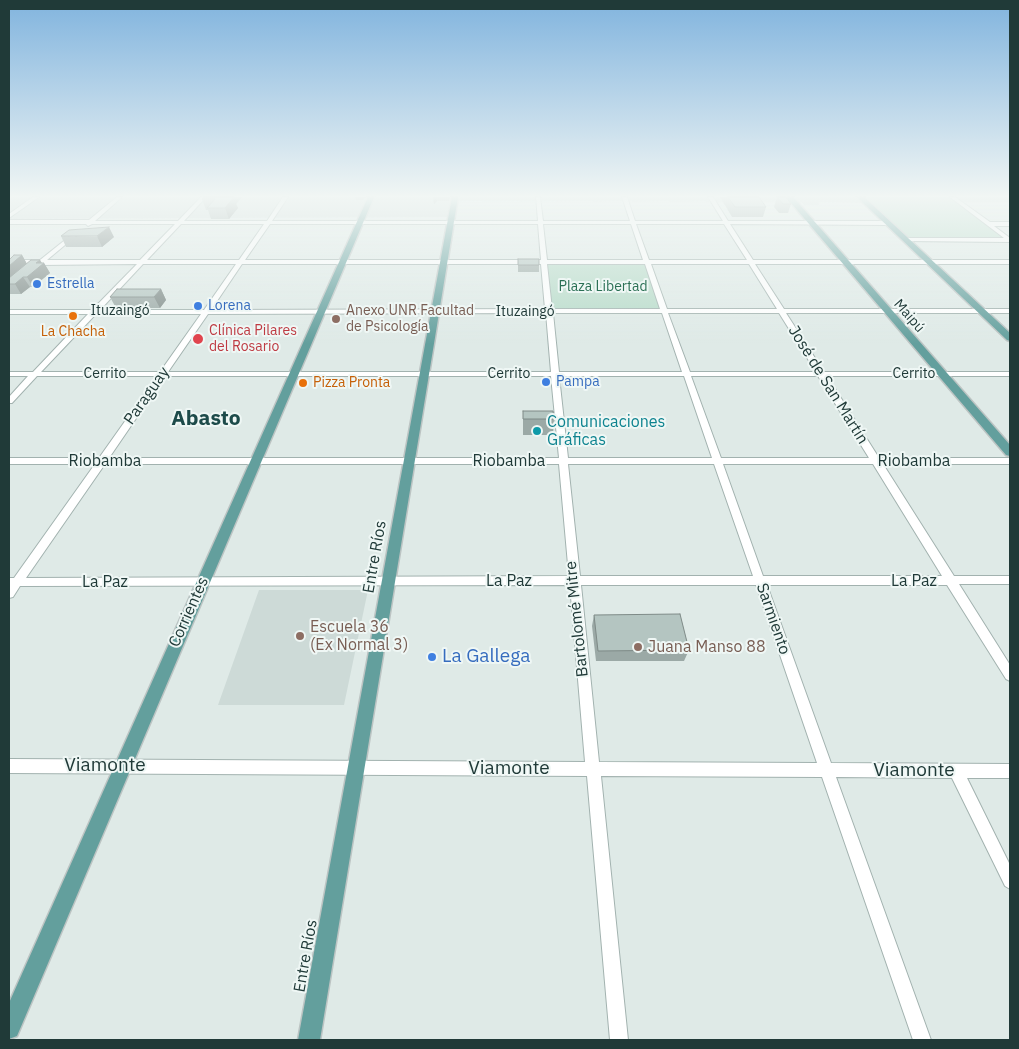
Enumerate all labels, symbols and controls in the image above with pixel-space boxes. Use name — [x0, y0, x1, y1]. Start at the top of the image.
place label: Estrella — [47, 276, 95, 292]
marker: Estrella — [31, 278, 43, 290]
park label: Plaza Libertad — [558, 279, 648, 295]
street label: Maipú — [890, 296, 928, 336]
place label: Lorena — [208, 298, 251, 314]
marker: Lorena — [192, 300, 204, 312]
street label: Ituzaingó — [90, 303, 150, 319]
place label: Anexo UNR Facultad de Psicología — [346, 303, 474, 336]
street label: Ituzaingó — [495, 304, 555, 320]
marker: La Chacha — [67, 310, 79, 322]
marker: Anexo UNR Facultad de Psicología — [330, 313, 342, 325]
street label: José de San Martín — [784, 322, 872, 448]
place label: Clínica Pilares del Rosario — [209, 323, 297, 356]
place label: La Chacha — [41, 324, 105, 340]
marker: Clínica Pilares del Rosario — [191, 332, 205, 346]
street label: Paraguay — [120, 363, 174, 429]
street label: Cerrito — [84, 366, 126, 382]
street label: Cerrito — [488, 366, 530, 382]
street label: Cerrito — [893, 366, 935, 382]
place label: Pampa — [556, 374, 600, 390]
place label: Pizza Pronta — [313, 375, 390, 391]
marker: Pampa — [540, 376, 552, 388]
marker: Pizza Pronta — [297, 377, 309, 389]
district label: Abasto — [171, 406, 241, 432]
place label: Comunicaciones Gráficas — [547, 412, 665, 450]
marker: Comunicaciones Gráficas — [531, 425, 543, 437]
street label: Riobamba — [69, 451, 141, 471]
street label: Riobamba — [473, 451, 545, 471]
street label: Riobamba — [878, 451, 950, 471]
street label: Entre Ríos — [359, 519, 391, 595]
street label: Bartolomé Mitre — [561, 560, 593, 678]
street label: La Paz — [486, 571, 532, 591]
street label: La Paz — [891, 571, 937, 591]
street label: La Paz — [82, 572, 128, 592]
street label: Corrientes — [165, 574, 213, 650]
street label: Sarmiento — [752, 581, 794, 657]
place label: Escuela 36 (Ex Normal 3) — [310, 617, 408, 655]
marker: Escuela 36 (Ex Normal 3) — [294, 630, 306, 642]
place label: Juana Manso 88 — [648, 637, 766, 657]
marker: Juana Manso 88 — [632, 641, 644, 653]
place label: La Gallega — [442, 646, 530, 668]
marker: La Gallega — [426, 651, 438, 663]
street label: Viamonte — [64, 755, 146, 777]
street label: Viamonte — [468, 758, 550, 780]
street label: Viamonte — [873, 760, 955, 782]
street label: Entre Ríos — [290, 918, 322, 994]

